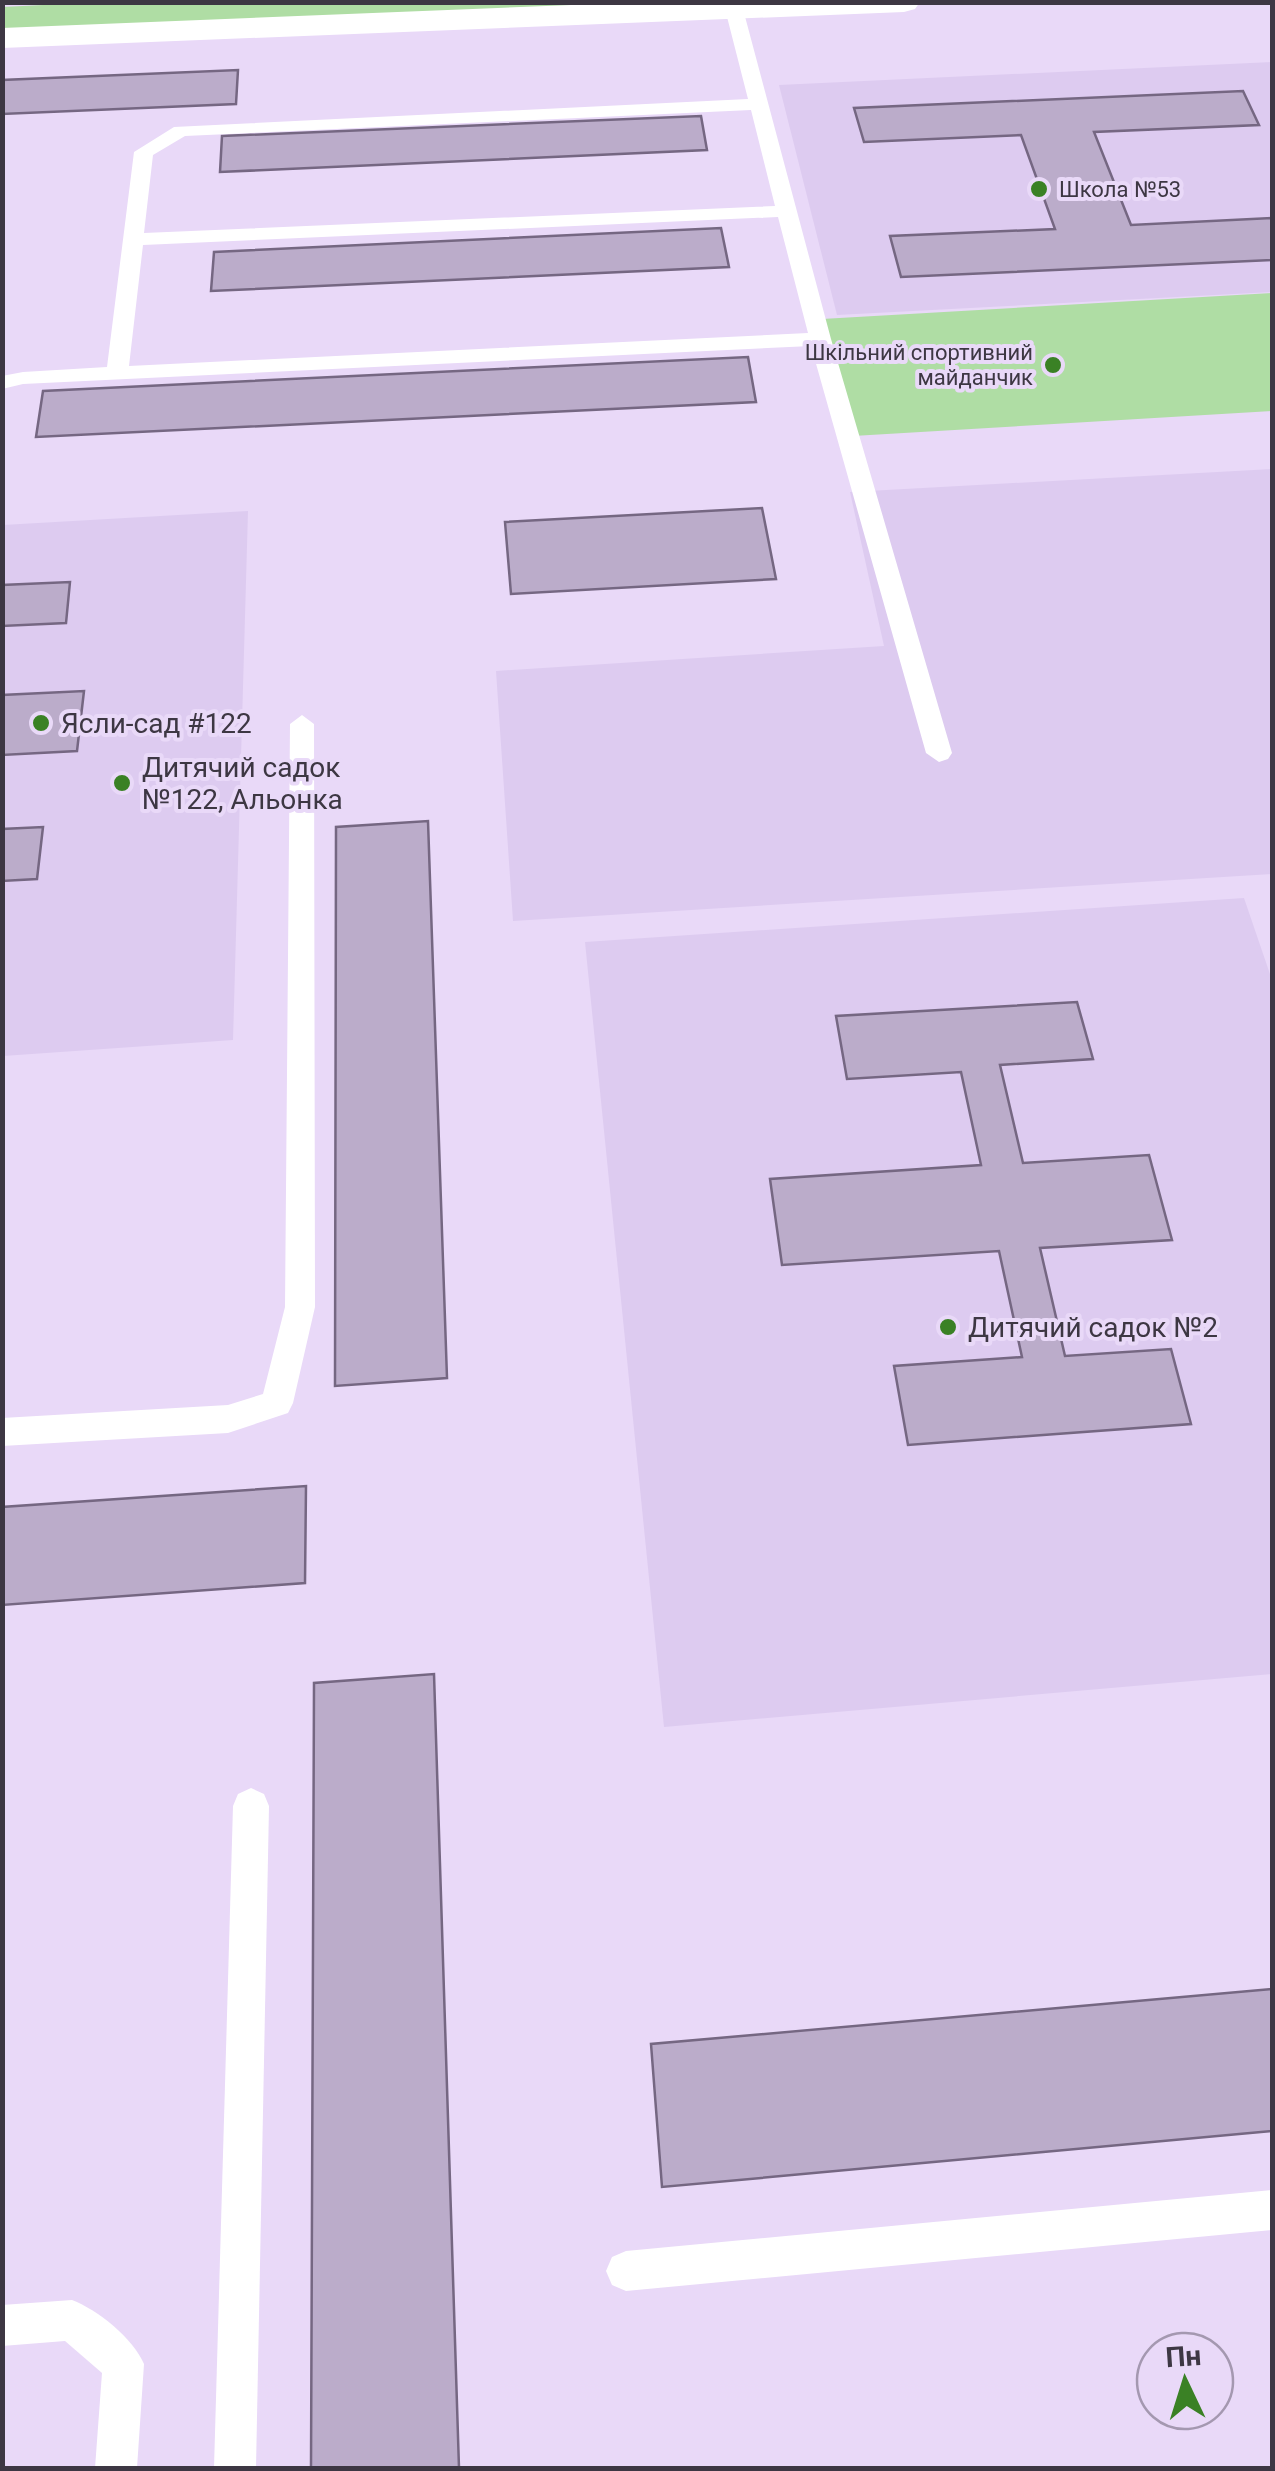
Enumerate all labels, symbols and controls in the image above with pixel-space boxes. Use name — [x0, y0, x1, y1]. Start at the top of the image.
place label: Школа №53 — [1059, 177, 1181, 202]
marker: Школа №53 — [1028, 178, 1050, 200]
place label: Шкільний спортивний майданчик — [805, 340, 1033, 390]
marker: Шкільний спортивний майданчик — [1042, 354, 1064, 376]
place label: Ясли-сад #122 — [61, 707, 252, 740]
marker: Ясли-сад #122 — [30, 712, 52, 734]
place label: Дитячий садок №122, Альонка — [142, 751, 343, 816]
marker: Дитячий садок №122, Альонка — [111, 772, 133, 794]
place label: Дитячий садок №2 — [968, 1311, 1218, 1344]
marker: Дитячий садок №2 — [937, 1316, 959, 1338]
north arrow — [1135, 2331, 1235, 2431]
text: Пн — [1164, 2339, 1202, 2374]

